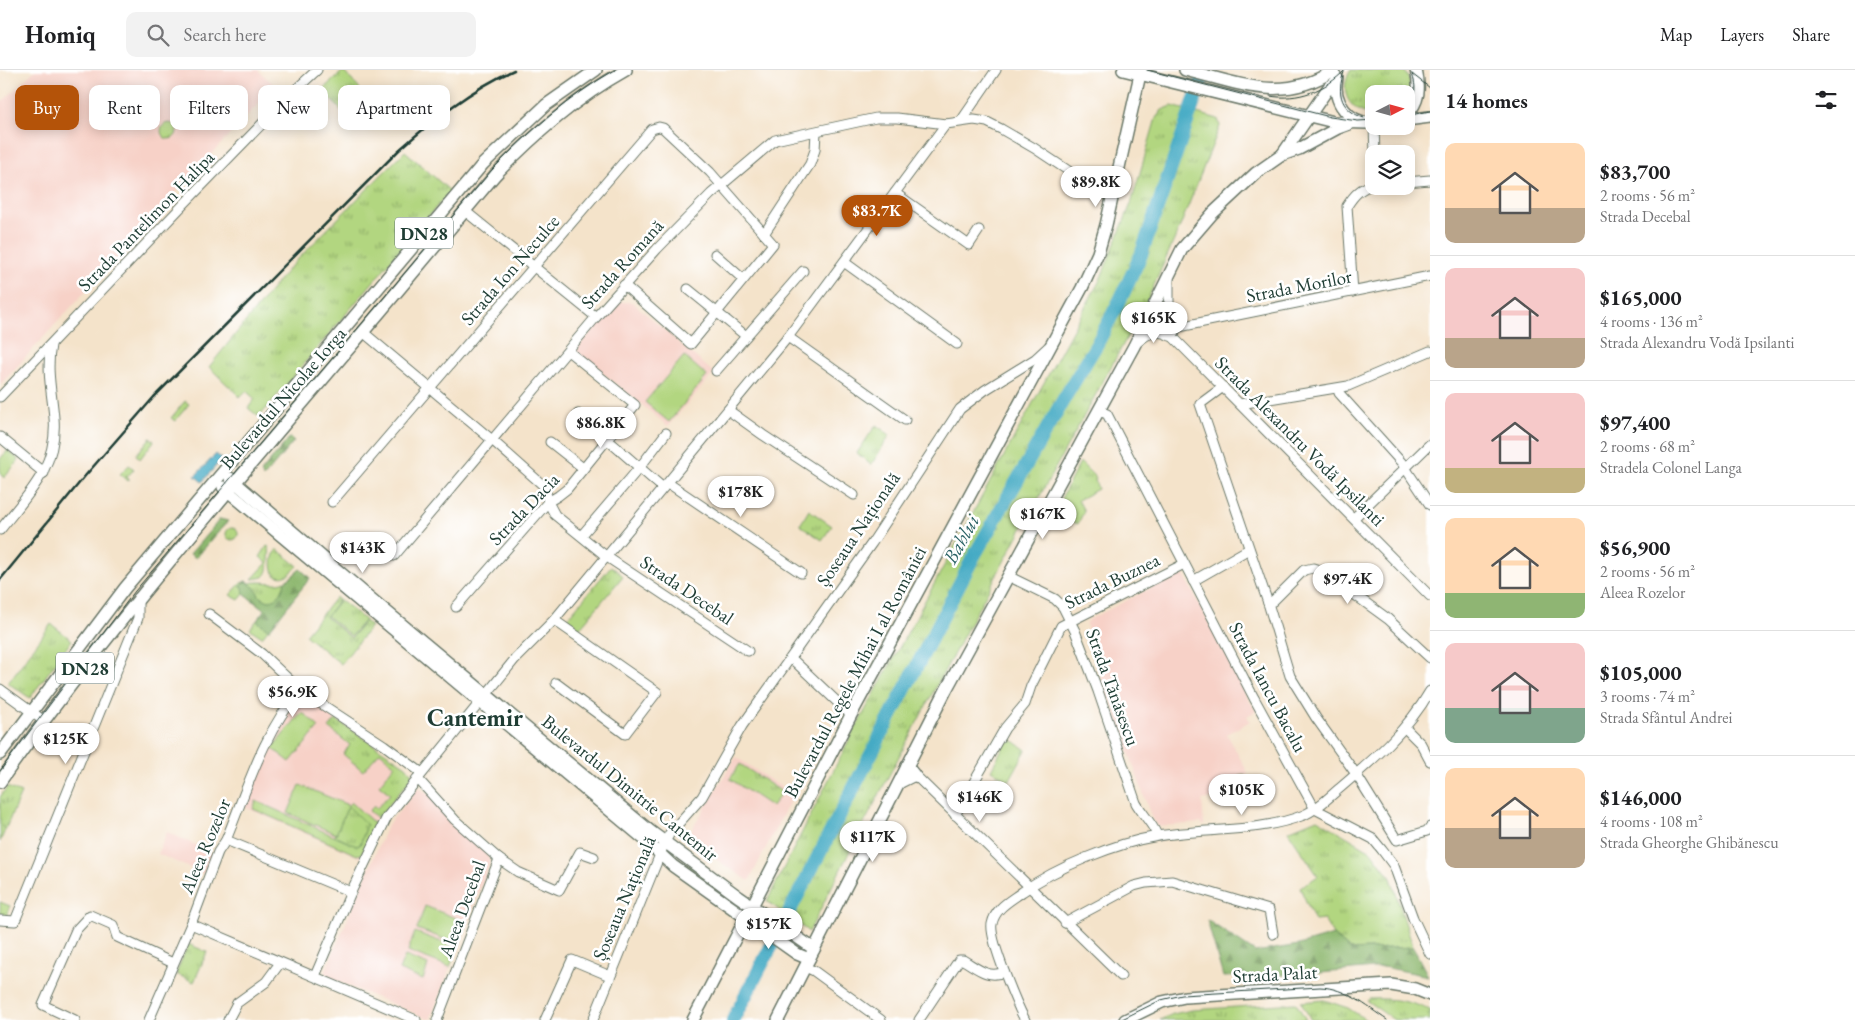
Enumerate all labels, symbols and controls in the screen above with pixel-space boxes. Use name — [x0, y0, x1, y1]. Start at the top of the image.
search box — [126, 12, 476, 57]
text: Homiq — [25, 19, 96, 50]
icon: search — [144, 21, 172, 49]
text: Search here — [184, 22, 266, 47]
text: Map — [1660, 23, 1692, 46]
text: Layers — [1720, 23, 1764, 46]
text: Share — [1792, 23, 1830, 46]
chip: Buy — [15, 85, 79, 130]
chip: Rent — [89, 85, 160, 130]
chip: Filters — [170, 85, 248, 130]
chip: New — [258, 85, 328, 130]
chip: Apartment — [338, 85, 450, 130]
north arrow — [1365, 85, 1415, 135]
map controls — [1365, 85, 1415, 195]
icon: filters — [1812, 86, 1840, 114]
text: 14 homes — [1445, 87, 1528, 114]
street label: Strada Pantelimon Halipa — [72, 145, 220, 297]
button: layers — [1365, 145, 1415, 195]
text: $83,700 — [1600, 158, 1670, 185]
icon: home — [1485, 163, 1545, 223]
pin: $89.8K — [1055, 166, 1137, 208]
text: $89.8K — [1072, 171, 1120, 192]
text: 2 rooms · 56 m² — [1600, 185, 1695, 206]
pin: $83.7K — [836, 194, 918, 237]
text: $83.7K — [853, 200, 901, 221]
text: Strada Decebal — [1600, 206, 1691, 227]
street label: Strada Ion Neculce — [455, 209, 565, 331]
street label: Strada Romană — [575, 213, 669, 314]
road number: DN28 — [395, 218, 453, 248]
street label: Strada Morilor — [1244, 263, 1355, 308]
text: $165,000 — [1600, 284, 1682, 311]
icon: home — [1485, 288, 1545, 348]
pin: $165K — [1119, 302, 1189, 344]
text: $165K — [1132, 307, 1176, 328]
text: 4 rooms · 136 m² — [1600, 311, 1703, 332]
street label: Bulevardul Nicolae Iorga — [214, 321, 352, 474]
text: Strada Alexandru Vodă Ipsilanti — [1600, 332, 1795, 353]
street label: Strada Alexandru Vodă Ipsilanti — [1209, 350, 1391, 532]
pin: $86.8K — [560, 406, 642, 449]
text: $97,400 — [1600, 409, 1670, 436]
text: $86.8K — [577, 412, 625, 433]
icon: home — [1485, 413, 1545, 473]
text: 2 rooms · 68 m² — [1600, 436, 1695, 457]
text: Stradela Colonel Langa — [1600, 457, 1742, 478]
street label: Șoseaua Națională — [810, 466, 906, 591]
street label: Strada Dacia — [483, 467, 565, 551]
pin: $178K — [706, 476, 776, 518]
text: $178K — [719, 481, 763, 502]
pin: $167K — [1008, 498, 1078, 540]
text: $167K — [1021, 503, 1065, 524]
water label: Bahlui — [937, 509, 986, 569]
pin: $143K — [328, 532, 398, 574]
text: $56,900 — [1600, 534, 1670, 561]
text: $143K — [341, 537, 385, 558]
icon: home — [1485, 538, 1545, 598]
street label: Bulevardul Regele Mihai I al României — [778, 542, 932, 802]
street label: Strada Buznea — [1060, 547, 1164, 615]
street label: Strada Decebal — [635, 550, 739, 631]
text: 2 rooms · 56 m² — [1600, 561, 1695, 582]
pin: $97.4K — [1307, 562, 1389, 605]
text: $97.4K — [1324, 568, 1372, 589]
text: Aleea Rozelor — [1600, 582, 1685, 603]
street label: Strada Iancu Bacalu — [1223, 618, 1313, 756]
street label: Strada Tănăsescu — [1080, 625, 1146, 749]
road number: DN28 — [56, 652, 114, 684]
text: $105,000 — [1600, 659, 1682, 686]
icon: home — [1485, 663, 1545, 723]
pin: $56.9K — [252, 676, 334, 718]
text: $56.9K — [269, 681, 317, 702]
text: 3 rooms · 74 m² — [1600, 686, 1695, 707]
district label: Cantemir — [427, 702, 523, 733]
text: Strada Sfântul Andrei — [1600, 707, 1732, 728]
street label: Bulevardul Dimitrie Cantemir — [537, 709, 724, 867]
pin: $125K — [31, 722, 101, 765]
text: $125K — [44, 728, 88, 749]
pin: $105K — [1207, 774, 1277, 816]
text: $105K — [1220, 779, 1264, 800]
pin: $146K — [945, 780, 1015, 823]
text: $146,000 — [1600, 784, 1682, 811]
text: $146K — [958, 786, 1002, 807]
icon: home — [1485, 788, 1545, 848]
street label: Aleea Rozelor — [173, 794, 237, 898]
text: 4 rooms · 108 m² — [1600, 811, 1703, 832]
pin: $117K — [838, 820, 908, 863]
text: $117K — [851, 826, 895, 847]
street label: Șoseaua Națională — [586, 831, 662, 964]
text: Strada Gheorghe Ghibănescu — [1600, 832, 1779, 853]
street label: Aleea Decebal — [433, 857, 491, 962]
pin: $157K — [734, 908, 804, 950]
text: $157K — [747, 913, 791, 934]
street label: Strada Palat — [1232, 959, 1318, 989]

